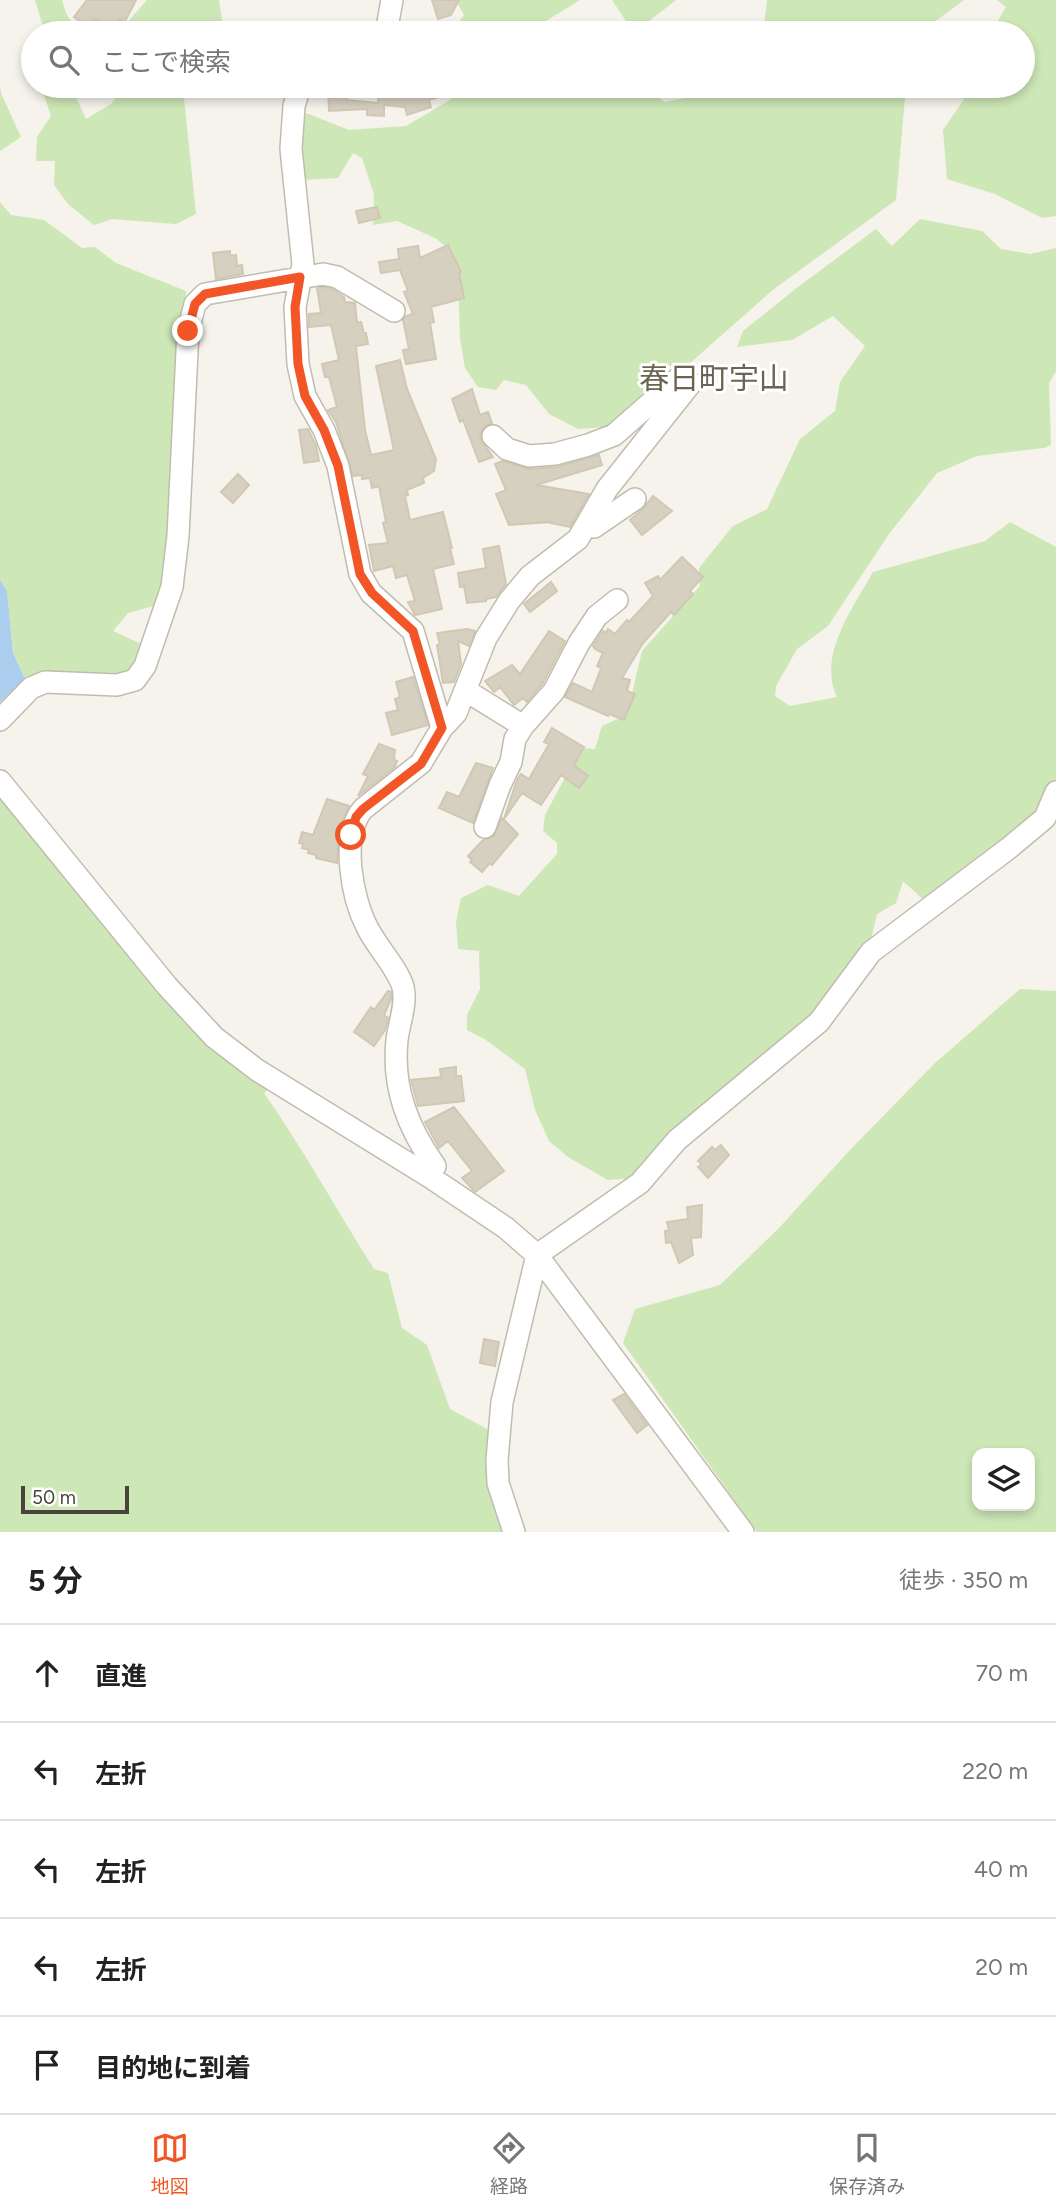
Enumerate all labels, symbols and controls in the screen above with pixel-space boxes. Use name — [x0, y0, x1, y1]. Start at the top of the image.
search box — [21, 21, 1035, 98]
icon: search — [45, 41, 83, 79]
text: ここで検索 — [101, 46, 231, 78]
route end — [172, 315, 203, 346]
district label: 春日町宇山 — [639, 360, 789, 397]
route start — [335, 819, 366, 850]
map controls — [972, 1448, 1035, 1511]
button: layers — [972, 1448, 1035, 1511]
scale bar — [21, 1483, 130, 1515]
text: 50 m — [32, 1486, 76, 1509]
text: 5 分 — [28, 1562, 83, 1599]
text: 徒歩 · 350 m — [899, 1566, 1028, 1594]
icon: ahead — [28, 1654, 66, 1692]
text: 70 m — [976, 1659, 1028, 1687]
text: 直進 — [95, 1660, 147, 1692]
icon: left — [28, 1752, 66, 1790]
text: 220 m — [962, 1757, 1028, 1785]
text: 左折 — [95, 1758, 147, 1790]
icon: left — [28, 1850, 66, 1888]
text: 40 m — [974, 1855, 1028, 1883]
text: 左折 — [95, 1856, 147, 1888]
icon: left — [28, 1948, 66, 1986]
text: 20 m — [975, 1953, 1028, 1981]
text: 左折 — [95, 1954, 147, 1986]
icon: arrive — [28, 2046, 66, 2084]
text: 目的地に到着 — [95, 2052, 251, 2084]
tab: 地図 — [151, 2129, 189, 2198]
tab: 経路 — [490, 2129, 528, 2198]
tab: 保存済み — [829, 2129, 905, 2198]

